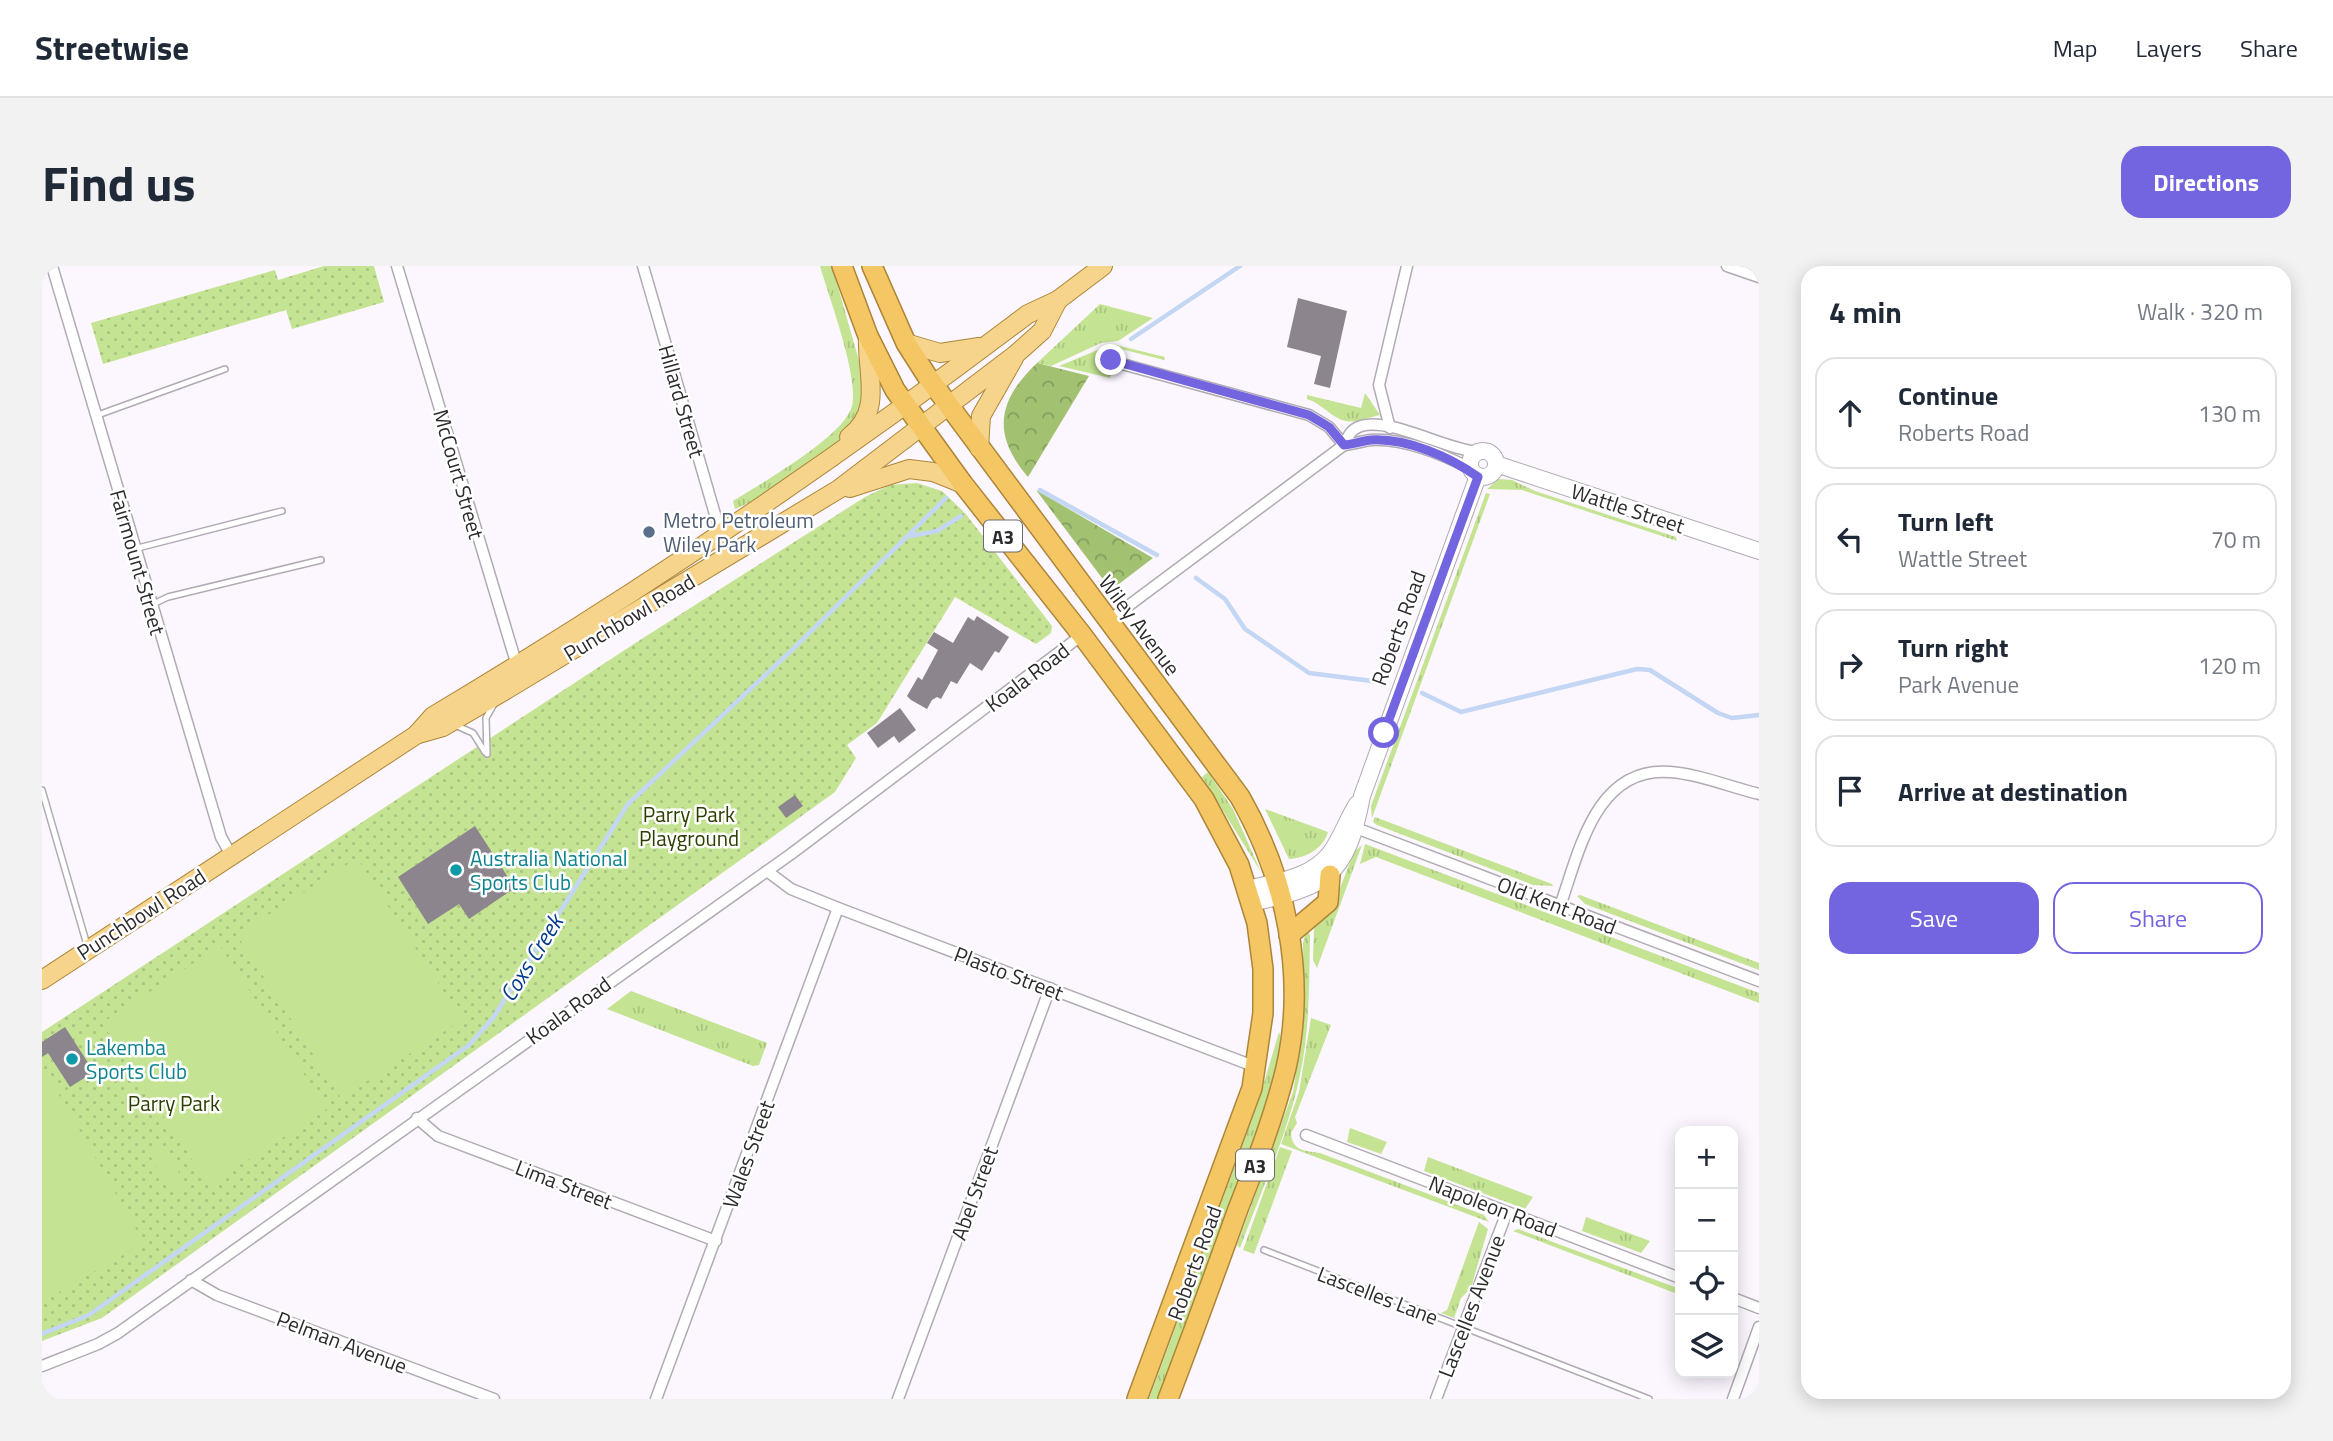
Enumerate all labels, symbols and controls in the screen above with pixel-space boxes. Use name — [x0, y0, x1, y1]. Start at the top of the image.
text: Streetwise — [35, 23, 189, 73]
text: Map — [2053, 30, 2098, 66]
text: Layers — [2136, 30, 2202, 66]
text: Share — [2240, 30, 2298, 66]
text: Find us — [42, 145, 196, 220]
button: Directions — [2121, 146, 2291, 218]
text: 4 min — [1829, 289, 1902, 335]
text: Walk · 320 m — [2137, 294, 2263, 329]
street label: Hillard Street — [651, 341, 714, 462]
route end — [1095, 344, 1126, 375]
text: Continue — [1898, 376, 1998, 415]
icon: ahead — [1831, 394, 1869, 432]
text: 130 m — [2198, 396, 2261, 431]
street label: McCourt Street — [425, 405, 493, 543]
text: Roberts Road — [1898, 415, 2029, 450]
street label: Wattle Street — [1567, 475, 1690, 542]
street label: Fairmount Street — [102, 486, 174, 639]
text: Turn left — [1898, 502, 1993, 541]
place label: Metro Petroleum Wiley Park — [663, 504, 814, 560]
road number: A3 — [984, 520, 1022, 552]
icon: left — [1831, 520, 1869, 558]
text: 70 m — [2211, 522, 2261, 557]
marker: Metro Petroleum Wiley Park — [641, 524, 657, 540]
text: Wattle Street — [1898, 541, 2027, 576]
street label: Punchbowl Road — [557, 565, 701, 669]
street label: Roberts Road — [1362, 566, 1434, 690]
street label: Wiley Avenue — [1091, 568, 1189, 682]
text: Turn right — [1898, 628, 2009, 667]
street label: Koala Road — [978, 635, 1076, 719]
icon: right — [1831, 646, 1869, 684]
text: 120 m — [2198, 648, 2261, 683]
text: Park Avenue — [1898, 667, 2019, 702]
route start — [1368, 717, 1399, 748]
icon: arrive — [1831, 772, 1869, 810]
text: Arrive at destination — [1898, 772, 2128, 811]
park label: Parry Park Playground — [639, 798, 739, 854]
place label: Australia National Sports Club — [470, 842, 628, 898]
street label: Punchbowl Road — [70, 860, 212, 968]
marker: Australia National Sports Club — [448, 862, 464, 878]
street label: Old Kent Road — [1493, 868, 1621, 942]
button: Save — [1829, 882, 2039, 954]
button: Share — [2053, 882, 2263, 954]
water label: Coxs Creek — [490, 905, 573, 1008]
street label: Plasto Street — [950, 937, 1069, 1009]
street label: Koala Road — [519, 968, 617, 1052]
place label: Lakemba Sports Club — [86, 1031, 187, 1087]
marker: Lakemba Sports Club — [64, 1051, 80, 1067]
park label: Parry Park — [128, 1087, 220, 1119]
street label: Wales Street — [714, 1095, 783, 1212]
map controls — [1675, 1126, 1738, 1378]
button: + — [1675, 1126, 1738, 1189]
street label: Abel Street — [942, 1141, 1006, 1244]
road number: A3 — [1236, 1150, 1274, 1180]
street label: Lima Street — [511, 1151, 618, 1217]
street label: Napoleon Road — [1424, 1167, 1562, 1245]
button: − — [1675, 1189, 1738, 1252]
street label: Roberts Road — [1158, 1201, 1230, 1325]
street label: Lascelles Avenue — [1429, 1230, 1513, 1382]
button: locate — [1675, 1252, 1738, 1315]
street label: Lascelles Lane — [1313, 1257, 1443, 1333]
street label: Pelman Avenue — [272, 1302, 412, 1382]
button: layers — [1675, 1315, 1738, 1378]

